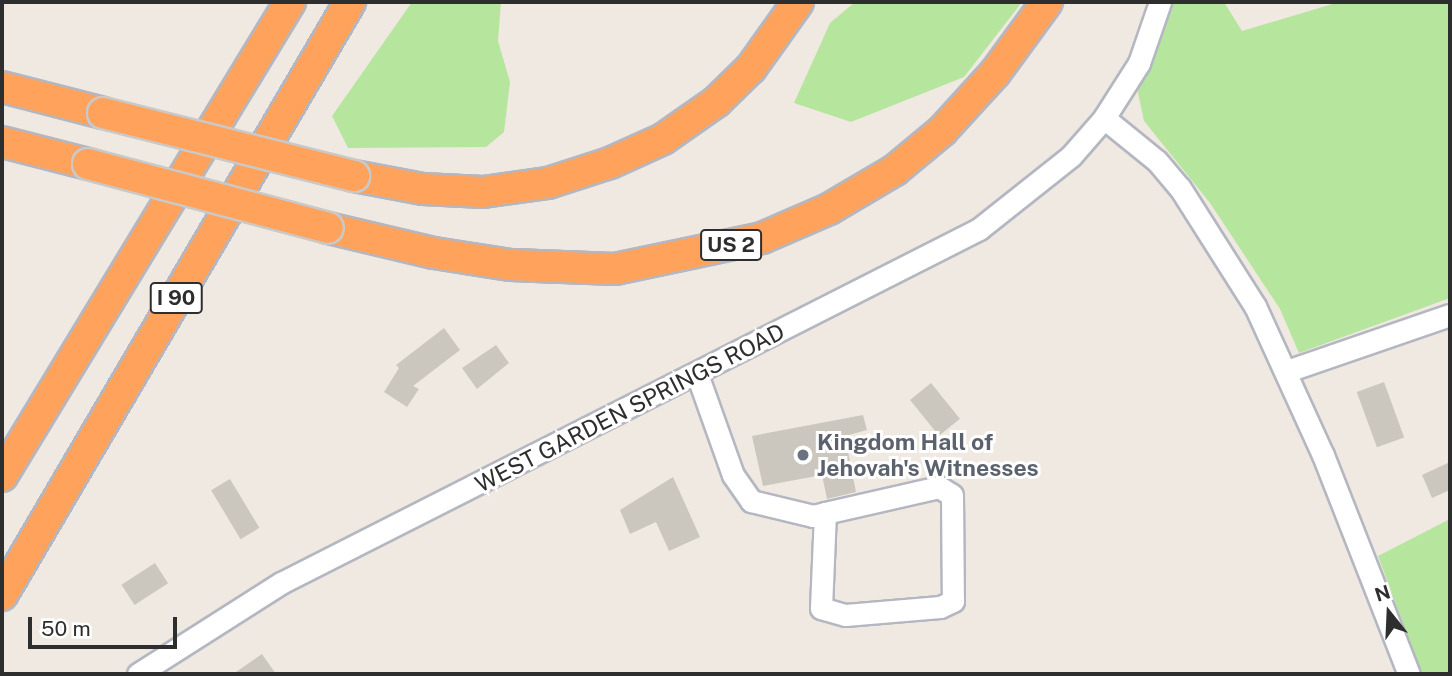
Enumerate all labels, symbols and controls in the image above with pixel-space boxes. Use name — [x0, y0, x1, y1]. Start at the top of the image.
road number: US 2 — [700, 228, 762, 262]
road number: I 90 — [148, 280, 204, 316]
street label: WEST GARDEN SPRINGS ROAD — [471, 318, 789, 498]
place label: Kingdom Hall of Jehovah's Witnesses — [817, 428, 1039, 482]
marker: Kingdom Hall of Jehovah's Witnesses — [795, 447, 811, 463]
north arrow — [1354, 578, 1424, 648]
text: N — [1372, 580, 1393, 606]
scale bar — [32, 602, 180, 646]
text: 50 m — [41, 616, 91, 641]

